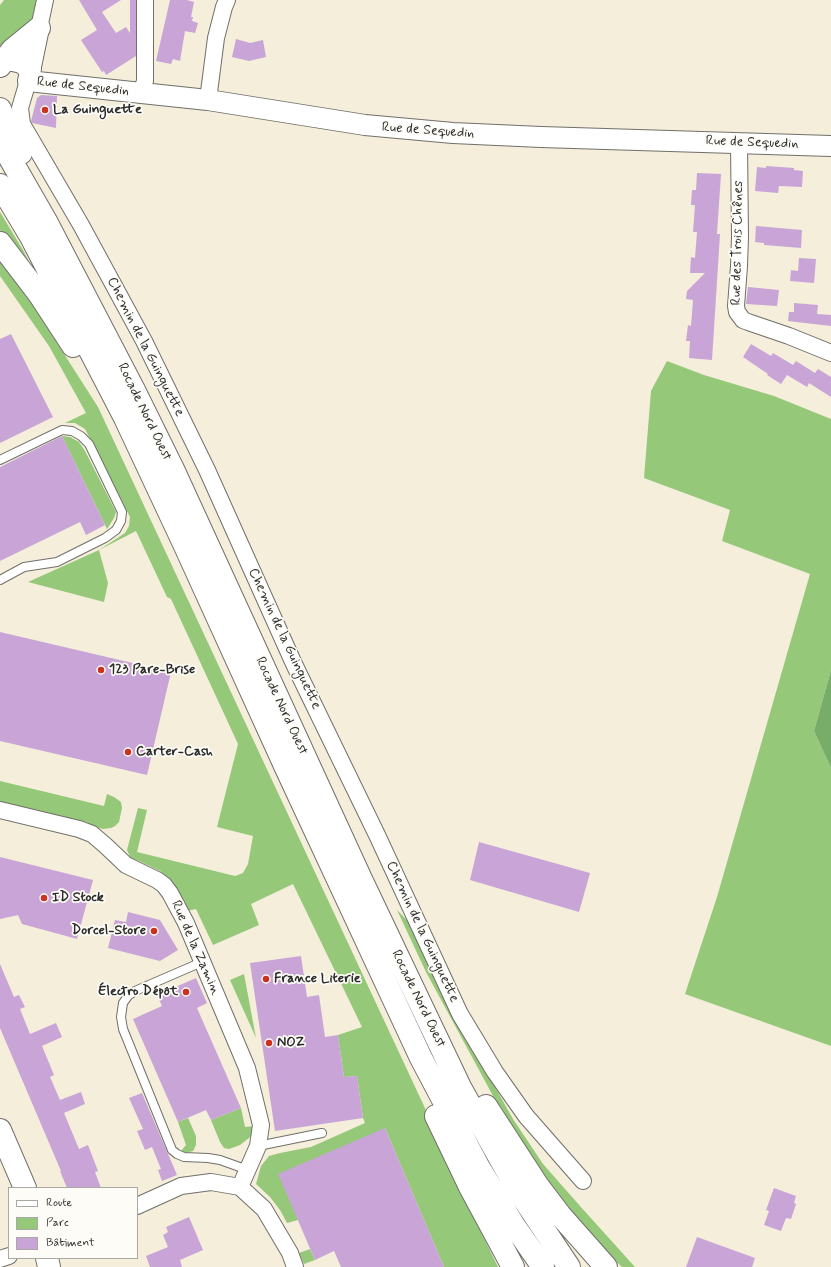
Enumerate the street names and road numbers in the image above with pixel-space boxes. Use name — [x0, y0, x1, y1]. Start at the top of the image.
street label: Rue de Sequedin — [36, 74, 130, 100]
street label: Rue de Sequedin — [381, 119, 475, 143]
street label: Rue de Sequedin — [705, 133, 799, 153]
street label: Rue des Trois Chênes — [729, 180, 747, 306]
street label: Chemin de la Guinguette — [103, 275, 187, 419]
street label: Rocade Nord Ouest — [113, 361, 175, 463]
street label: Chemin de la Guinguette — [244, 566, 324, 712]
street label: Rocade Nord Ouest — [251, 654, 311, 758]
street label: Chemin de la Guinguette — [382, 859, 462, 1005]
street label: Rue de la Zamin — [167, 898, 223, 998]
street label: Rocade Nord Ouest — [387, 948, 449, 1050]

